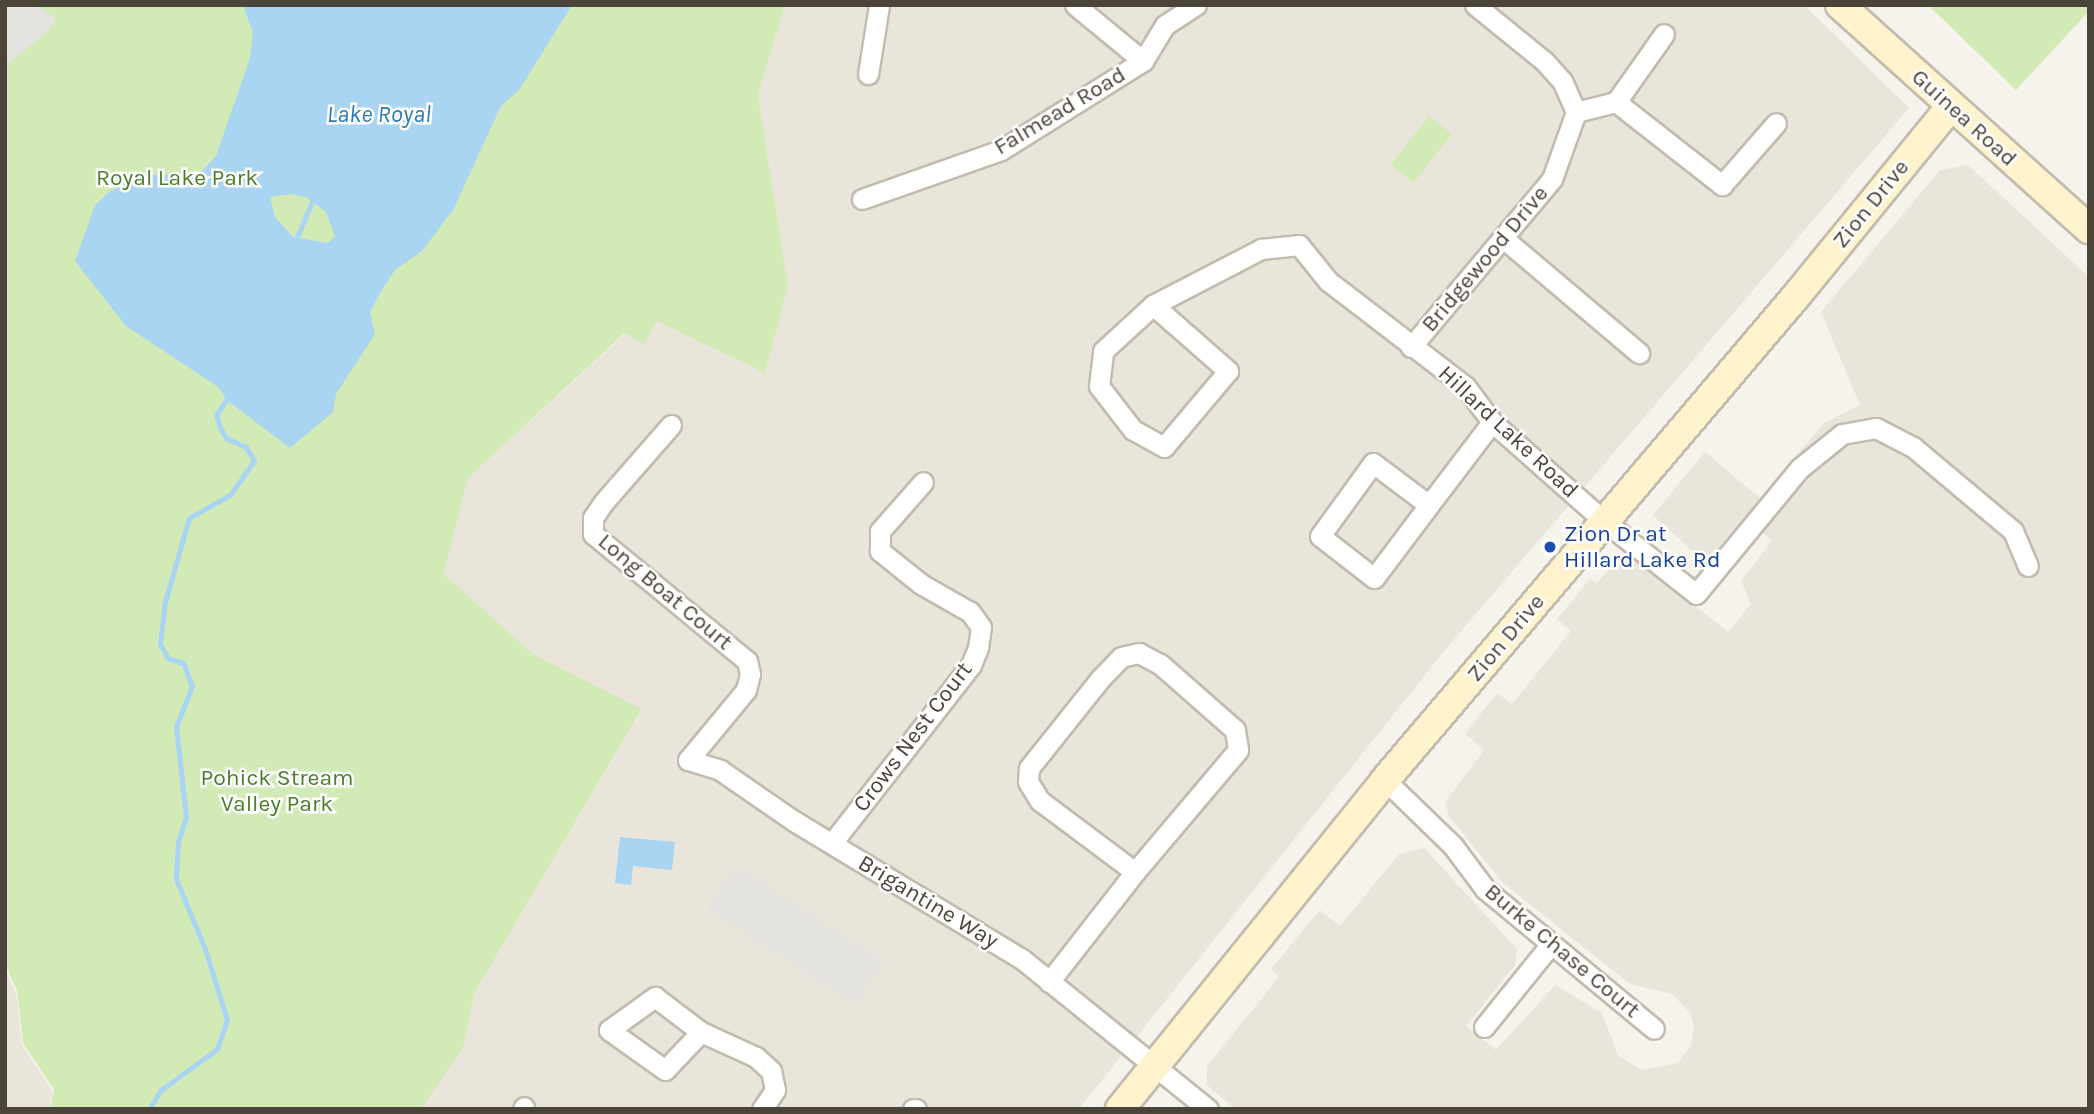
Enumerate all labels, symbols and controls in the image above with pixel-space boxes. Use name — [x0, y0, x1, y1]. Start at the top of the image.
street label: Falmead Road — [989, 61, 1131, 161]
street label: Guinea Road — [1906, 63, 2022, 173]
water label: Lake Royal — [327, 101, 431, 129]
street label: Zion Drive — [1827, 154, 1915, 254]
park label: Royal Lake Park — [96, 164, 258, 192]
street label: Bridgewood Drive — [1416, 180, 1554, 338]
street label: Hillard Lake Road — [1432, 360, 1584, 504]
place label: Zion Dr at Hillard Lake Rd — [1564, 520, 1721, 574]
street label: Long Boat Court — [592, 528, 738, 656]
marker: Zion Dr at Hillard Lake Rd — [1542, 539, 1558, 555]
street label: Zion Drive — [1461, 588, 1551, 688]
street label: Crows Nest Court — [848, 657, 978, 817]
park label: Pohick Stream Valley Park — [200, 764, 354, 818]
street label: Brigantine Way — [853, 849, 1003, 955]
street label: Burke Chase Court — [1479, 878, 1645, 1024]

